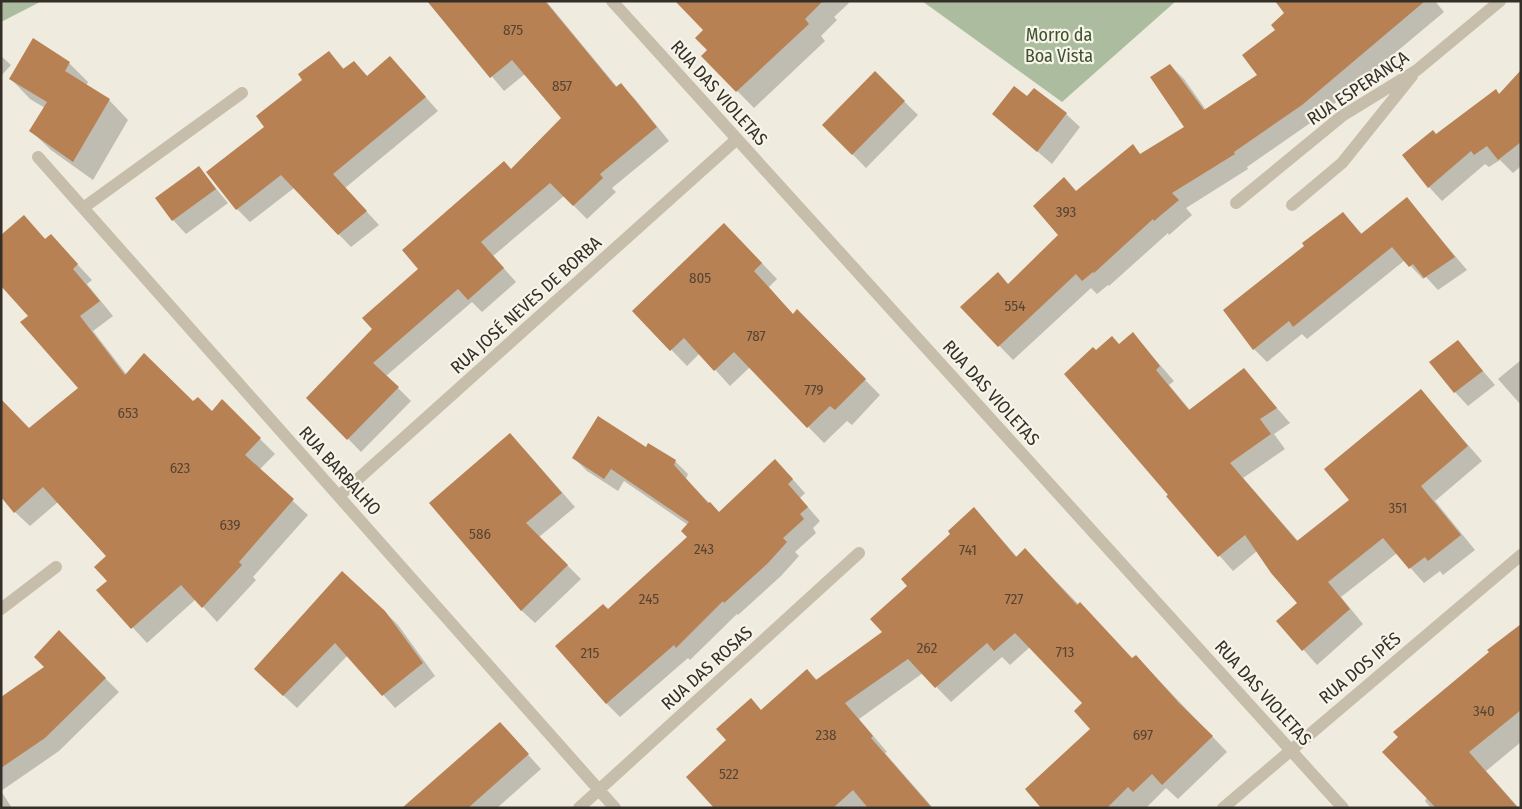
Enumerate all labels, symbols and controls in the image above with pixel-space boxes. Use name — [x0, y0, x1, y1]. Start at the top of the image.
house number: 875 — [503, 21, 523, 39]
park label: Morro da Boa Vista — [1025, 24, 1093, 67]
street label: RUA DAS VIOLETAS — [666, 36, 772, 150]
street label: RUA ESPERANÇA — [1303, 46, 1413, 130]
house number: 857 — [552, 77, 572, 95]
house number: 393 — [1056, 203, 1076, 221]
street label: RUA JOSÉ NEVES DE BORBA — [446, 231, 606, 378]
house number: 805 — [689, 269, 711, 287]
house number: 554 — [1005, 297, 1025, 315]
house number: 787 — [746, 327, 766, 345]
street label: RUA DAS VIOLETAS — [938, 336, 1044, 450]
house number: 779 — [804, 381, 824, 399]
house number: 653 — [118, 404, 139, 422]
street label: RUA BARBALHO — [294, 422, 386, 520]
house number: 623 — [170, 459, 191, 477]
house number: 351 — [1389, 499, 1407, 517]
house number: 639 — [219, 516, 241, 534]
house number: 586 — [469, 525, 491, 543]
house number: 243 — [694, 540, 714, 558]
house number: 741 — [959, 541, 977, 559]
house number: 245 — [639, 590, 659, 608]
house number: 727 — [1005, 590, 1023, 608]
street label: RUA DAS ROSAS — [657, 621, 757, 715]
street label: RUA DOS IPÊS — [1315, 627, 1405, 709]
street label: RUA DAS VIOLETAS — [1210, 636, 1316, 750]
house number: 262 — [917, 639, 938, 657]
house number: 713 — [1056, 643, 1074, 661]
house number: 215 — [580, 644, 600, 662]
house number: 340 — [1473, 702, 1495, 720]
house number: 238 — [816, 726, 836, 744]
house number: 697 — [1133, 726, 1153, 744]
house number: 522 — [719, 765, 739, 783]

